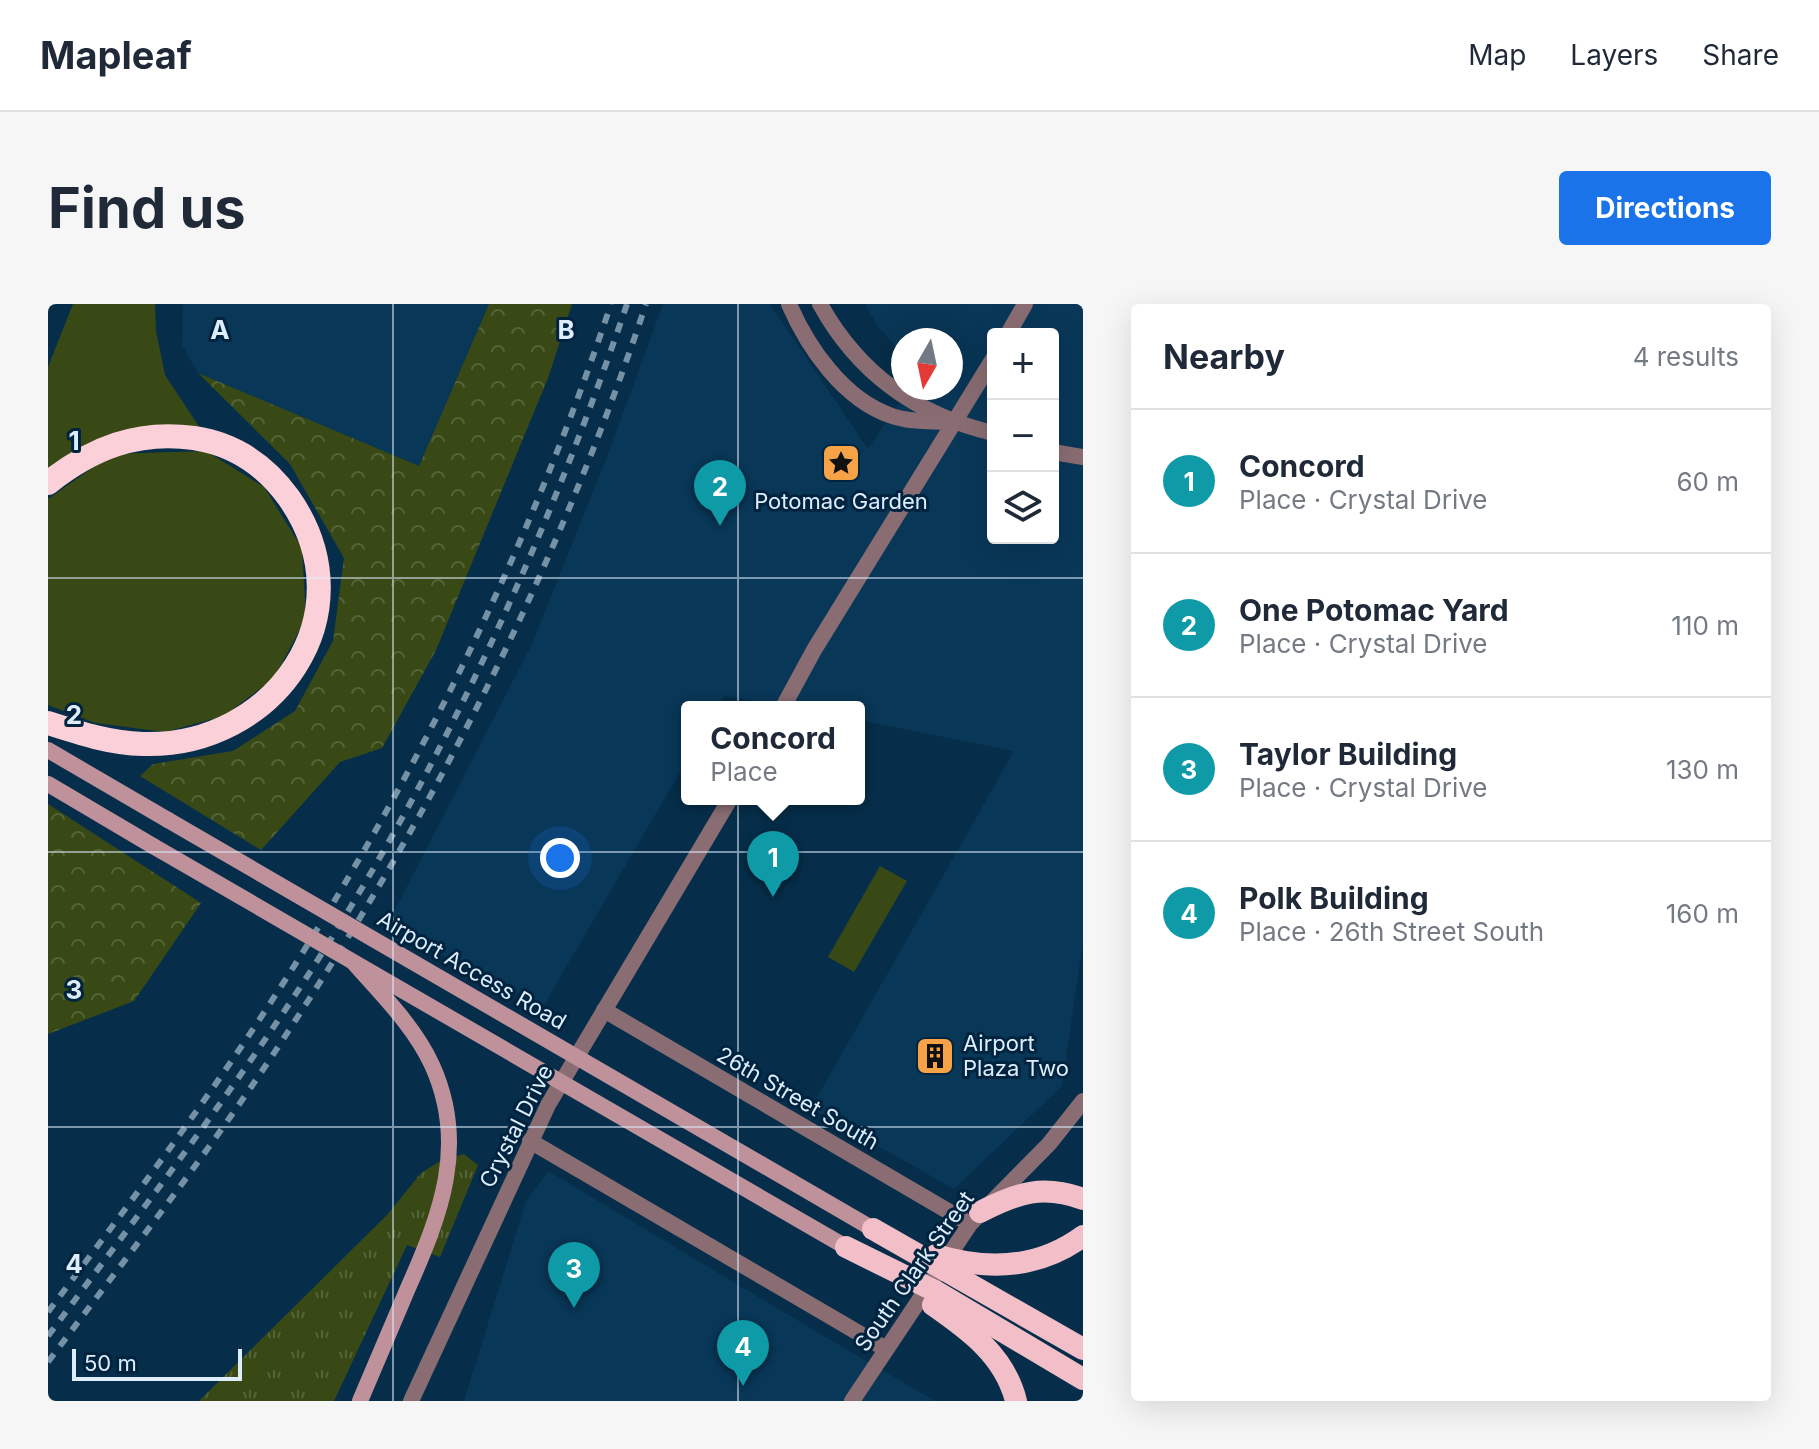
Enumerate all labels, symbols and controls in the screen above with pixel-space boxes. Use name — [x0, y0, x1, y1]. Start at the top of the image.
text: Mapleaf — [40, 32, 192, 78]
text: Map — [1468, 38, 1526, 72]
text: Layers — [1570, 38, 1658, 72]
text: Share — [1702, 38, 1779, 72]
button: Directions — [1559, 171, 1771, 245]
text: Find us — [48, 174, 246, 242]
text: A — [210, 314, 230, 345]
text: B — [557, 314, 575, 345]
north arrow — [891, 328, 963, 400]
map controls — [987, 328, 1059, 544]
button: + — [987, 328, 1059, 400]
text: Nearby — [1163, 336, 1285, 377]
text: 4 results — [1633, 341, 1739, 372]
button: − — [987, 400, 1059, 472]
text: 1 — [68, 425, 80, 456]
place icon: Potomac Garden — [820, 442, 862, 484]
text: Concord — [1239, 448, 1365, 484]
pin: 2 — [694, 460, 746, 526]
text: 1 — [1183, 466, 1195, 497]
text: 60 m — [1676, 466, 1739, 497]
button: layers — [987, 472, 1059, 544]
text: Place · Crystal Drive — [1239, 484, 1488, 515]
place label: Potomac Garden — [754, 488, 928, 514]
text: One Potomac Yard — [1239, 592, 1509, 628]
text: 2 — [1181, 610, 1197, 641]
text: 110 m — [1671, 610, 1739, 641]
text: Place · Crystal Drive — [1239, 628, 1488, 659]
text: 2 — [66, 699, 82, 730]
popup — [681, 701, 865, 805]
text: Concord — [710, 720, 836, 756]
text: Taylor Building — [1239, 736, 1457, 772]
text: 3 — [1181, 754, 1197, 785]
text: 130 m — [1666, 754, 1739, 785]
text: Place — [710, 756, 778, 787]
text: Place · Crystal Drive — [1239, 772, 1488, 803]
pin: 1 — [747, 831, 799, 897]
your location — [540, 838, 580, 878]
text: Polk Building — [1239, 880, 1429, 916]
text: 4 — [1180, 898, 1198, 929]
text: 160 m — [1666, 898, 1739, 929]
street label: Airport Access Road — [373, 905, 571, 1035]
text: Place · 26th Street South — [1239, 916, 1544, 947]
text: 3 — [66, 974, 82, 1005]
place label: Airport Plaza Two — [963, 1030, 1069, 1081]
building icon: Airport Plaza Two — [914, 1035, 956, 1077]
street label: 26th Street South — [713, 1041, 883, 1155]
street label: Crystal Drive — [474, 1060, 558, 1192]
street label: South Clark Street — [849, 1186, 979, 1356]
pin: 3 — [548, 1242, 600, 1308]
text: 4 — [65, 1248, 83, 1279]
pin: 4 — [717, 1320, 769, 1386]
scale bar — [72, 1345, 242, 1381]
text: 50 m — [84, 1350, 137, 1376]

